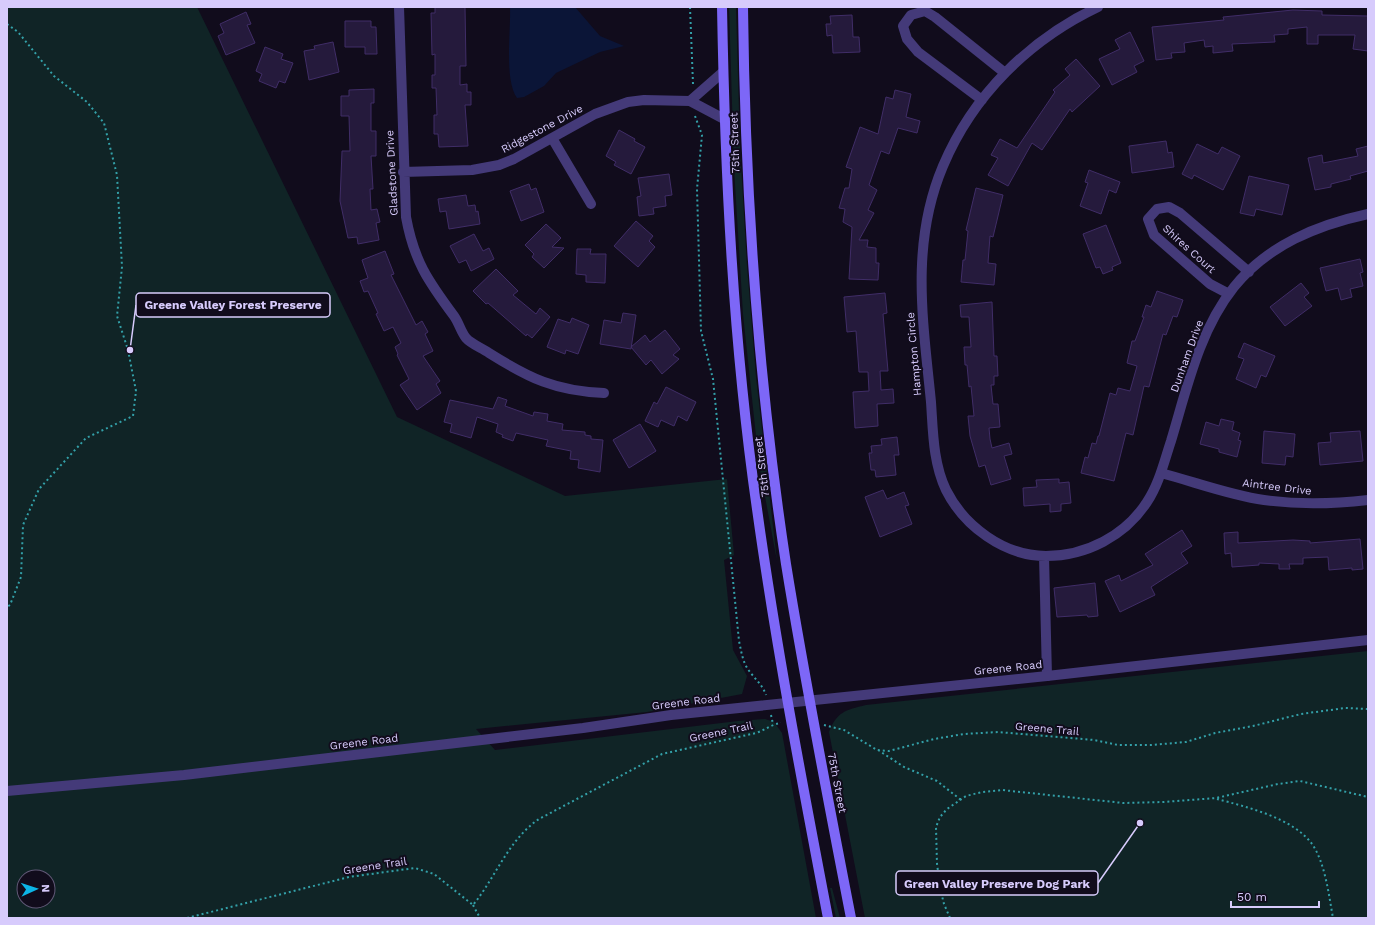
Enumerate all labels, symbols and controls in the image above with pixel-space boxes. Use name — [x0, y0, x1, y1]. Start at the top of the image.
street label: Ridgestone Drive — [499, 102, 585, 156]
street label: 75th Street — [727, 112, 743, 174]
street label: Gladstone Drive — [383, 130, 401, 216]
street label: Shires Court — [1160, 222, 1218, 276]
callout: Greene Valley Forest Preserve — [136, 293, 330, 317]
text: Greene Valley Forest Preserve — [144, 298, 322, 312]
street label: Hampton Circle — [904, 312, 924, 396]
street label: Dunham Drive — [1168, 318, 1206, 394]
street label: 75th Street — [752, 436, 772, 498]
street label: Aintree Drive — [1242, 476, 1312, 498]
street label: Greene Road — [973, 658, 1043, 678]
street label: Greene Road — [651, 691, 721, 713]
street label: Greene Trail — [688, 719, 754, 745]
street label: Greene Trail — [1014, 720, 1080, 738]
street label: Greene Road — [329, 731, 399, 753]
street label: 75th Street — [825, 752, 849, 814]
street label: Greene Trail — [342, 854, 408, 877]
north arrow — [16, 869, 56, 909]
callout: Green Valley Preserve Dog Park — [896, 871, 1098, 895]
text: Green Valley Preserve Dog Park — [904, 877, 1091, 891]
scale bar — [1231, 883, 1319, 909]
text: N — [39, 884, 52, 893]
text: 50 m — [1237, 890, 1267, 904]

